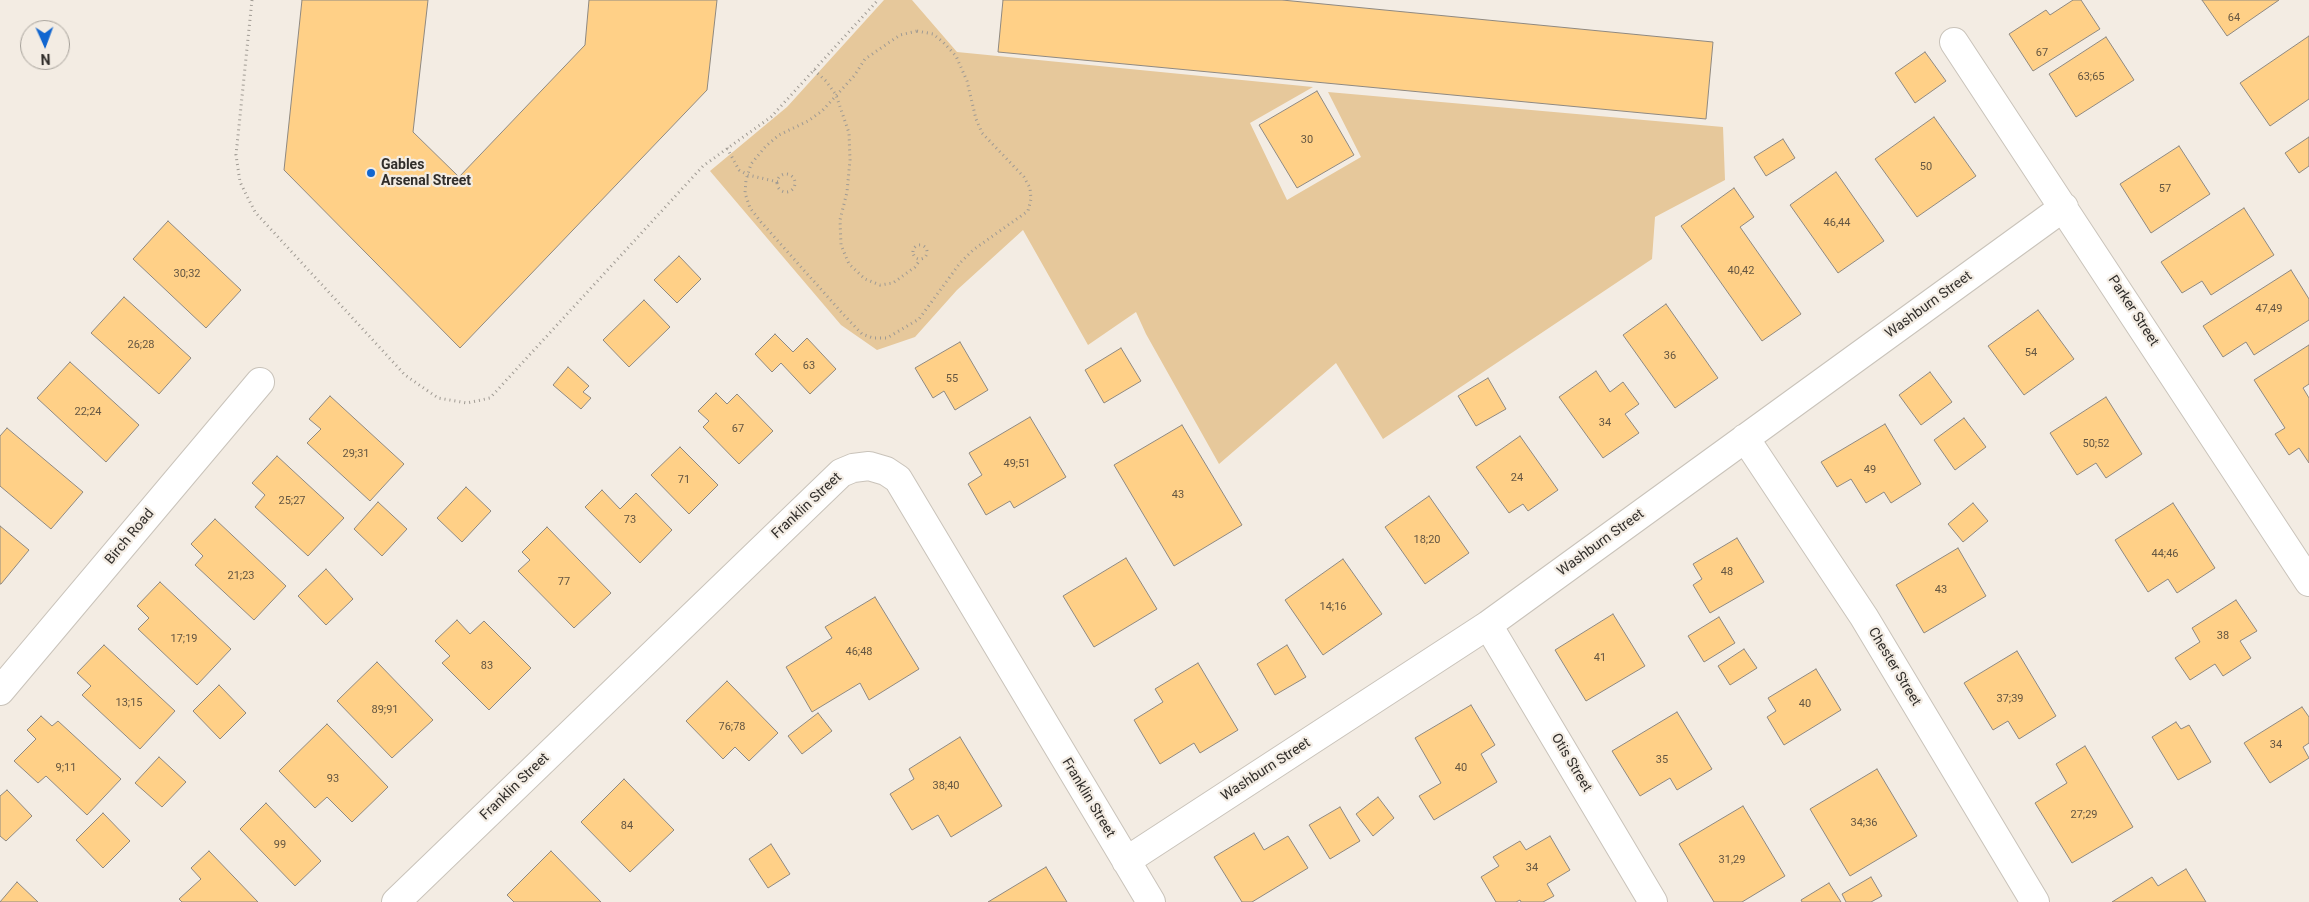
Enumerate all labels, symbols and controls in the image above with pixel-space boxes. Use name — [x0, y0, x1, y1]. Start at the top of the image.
house number: 64 — [2228, 11, 2240, 25]
north arrow — [20, 20, 70, 70]
house number: 67 — [2036, 46, 2048, 60]
text: N — [40, 51, 51, 67]
house number: 63;65 — [2077, 70, 2105, 84]
house number: 30 — [1301, 133, 1313, 147]
place label: Gables Arsenal Street — [381, 157, 471, 190]
house number: 50 — [1920, 160, 1932, 174]
marker: Gables Arsenal Street — [365, 167, 377, 179]
house number: 57 — [2159, 182, 2171, 196]
house number: 46,44 — [1824, 216, 1850, 230]
house number: 40,42 — [1728, 264, 1754, 278]
house number: 30;32 — [173, 267, 201, 281]
street label: Washburn Street — [1882, 268, 1976, 342]
street label: Parker Street — [2104, 273, 2162, 349]
house number: 47,49 — [2256, 302, 2282, 316]
house number: 26;28 — [127, 338, 155, 352]
house number: 54 — [2025, 346, 2037, 360]
house number: 36 — [1664, 349, 1676, 363]
house number: 63 — [803, 359, 815, 373]
house number: 55 — [946, 372, 958, 386]
house number: 22;24 — [74, 405, 102, 419]
house number: 34 — [1599, 416, 1611, 430]
house number: 67 — [732, 422, 744, 436]
house number: 50;52 — [2082, 437, 2110, 451]
house number: 29;31 — [342, 447, 370, 461]
house number: 49;51 — [1003, 457, 1031, 471]
house number: 49 — [1864, 463, 1876, 477]
street label: Franklin Street — [769, 469, 845, 543]
house number: 24 — [1511, 471, 1523, 485]
house number: 71 — [678, 473, 690, 487]
house number: 43 — [1172, 488, 1184, 502]
house number: 25;27 — [278, 494, 306, 508]
street label: Birch Road — [102, 506, 158, 568]
street label: Washburn Street — [1554, 506, 1648, 580]
house number: 73 — [624, 513, 636, 527]
house number: 18;20 — [1413, 533, 1441, 547]
house number: 44;46 — [2151, 547, 2179, 561]
house number: 48 — [1721, 565, 1733, 579]
house number: 21;23 — [227, 569, 255, 583]
house number: 77 — [558, 575, 570, 589]
house number: 43 — [1935, 583, 1947, 597]
house number: 14;16 — [1319, 600, 1347, 614]
street label: Chester Street — [1864, 625, 1924, 709]
house number: 38 — [2217, 629, 2229, 643]
house number: 17;19 — [170, 632, 198, 646]
house number: 46;48 — [845, 645, 873, 659]
house number: 41 — [1594, 651, 1606, 665]
house number: 83 — [481, 659, 493, 673]
house number: 37;39 — [1996, 692, 2024, 706]
house number: 13;15 — [115, 696, 143, 710]
house number: 40 — [1799, 697, 1811, 711]
house number: 89;91 — [371, 703, 399, 717]
house number: 76;78 — [718, 720, 746, 734]
street label: Otis Street — [1547, 731, 1595, 795]
street label: Washburn Street — [1218, 735, 1314, 805]
house number: 34 — [2270, 738, 2282, 752]
street label: Franklin Street — [477, 750, 553, 824]
house number: 35 — [1656, 753, 1668, 767]
street label: Franklin Street — [1058, 755, 1118, 841]
house number: 9;11 — [56, 761, 76, 775]
house number: 40 — [1455, 761, 1467, 775]
house number: 93 — [327, 772, 339, 786]
house number: 38;40 — [932, 779, 960, 793]
house number: 27;29 — [2070, 808, 2098, 822]
house number: 34;36 — [1850, 816, 1878, 830]
house number: 84 — [621, 819, 633, 833]
house number: 99 — [274, 838, 286, 852]
house number: 31,29 — [1719, 853, 1745, 867]
house number: 34 — [1526, 861, 1538, 875]

